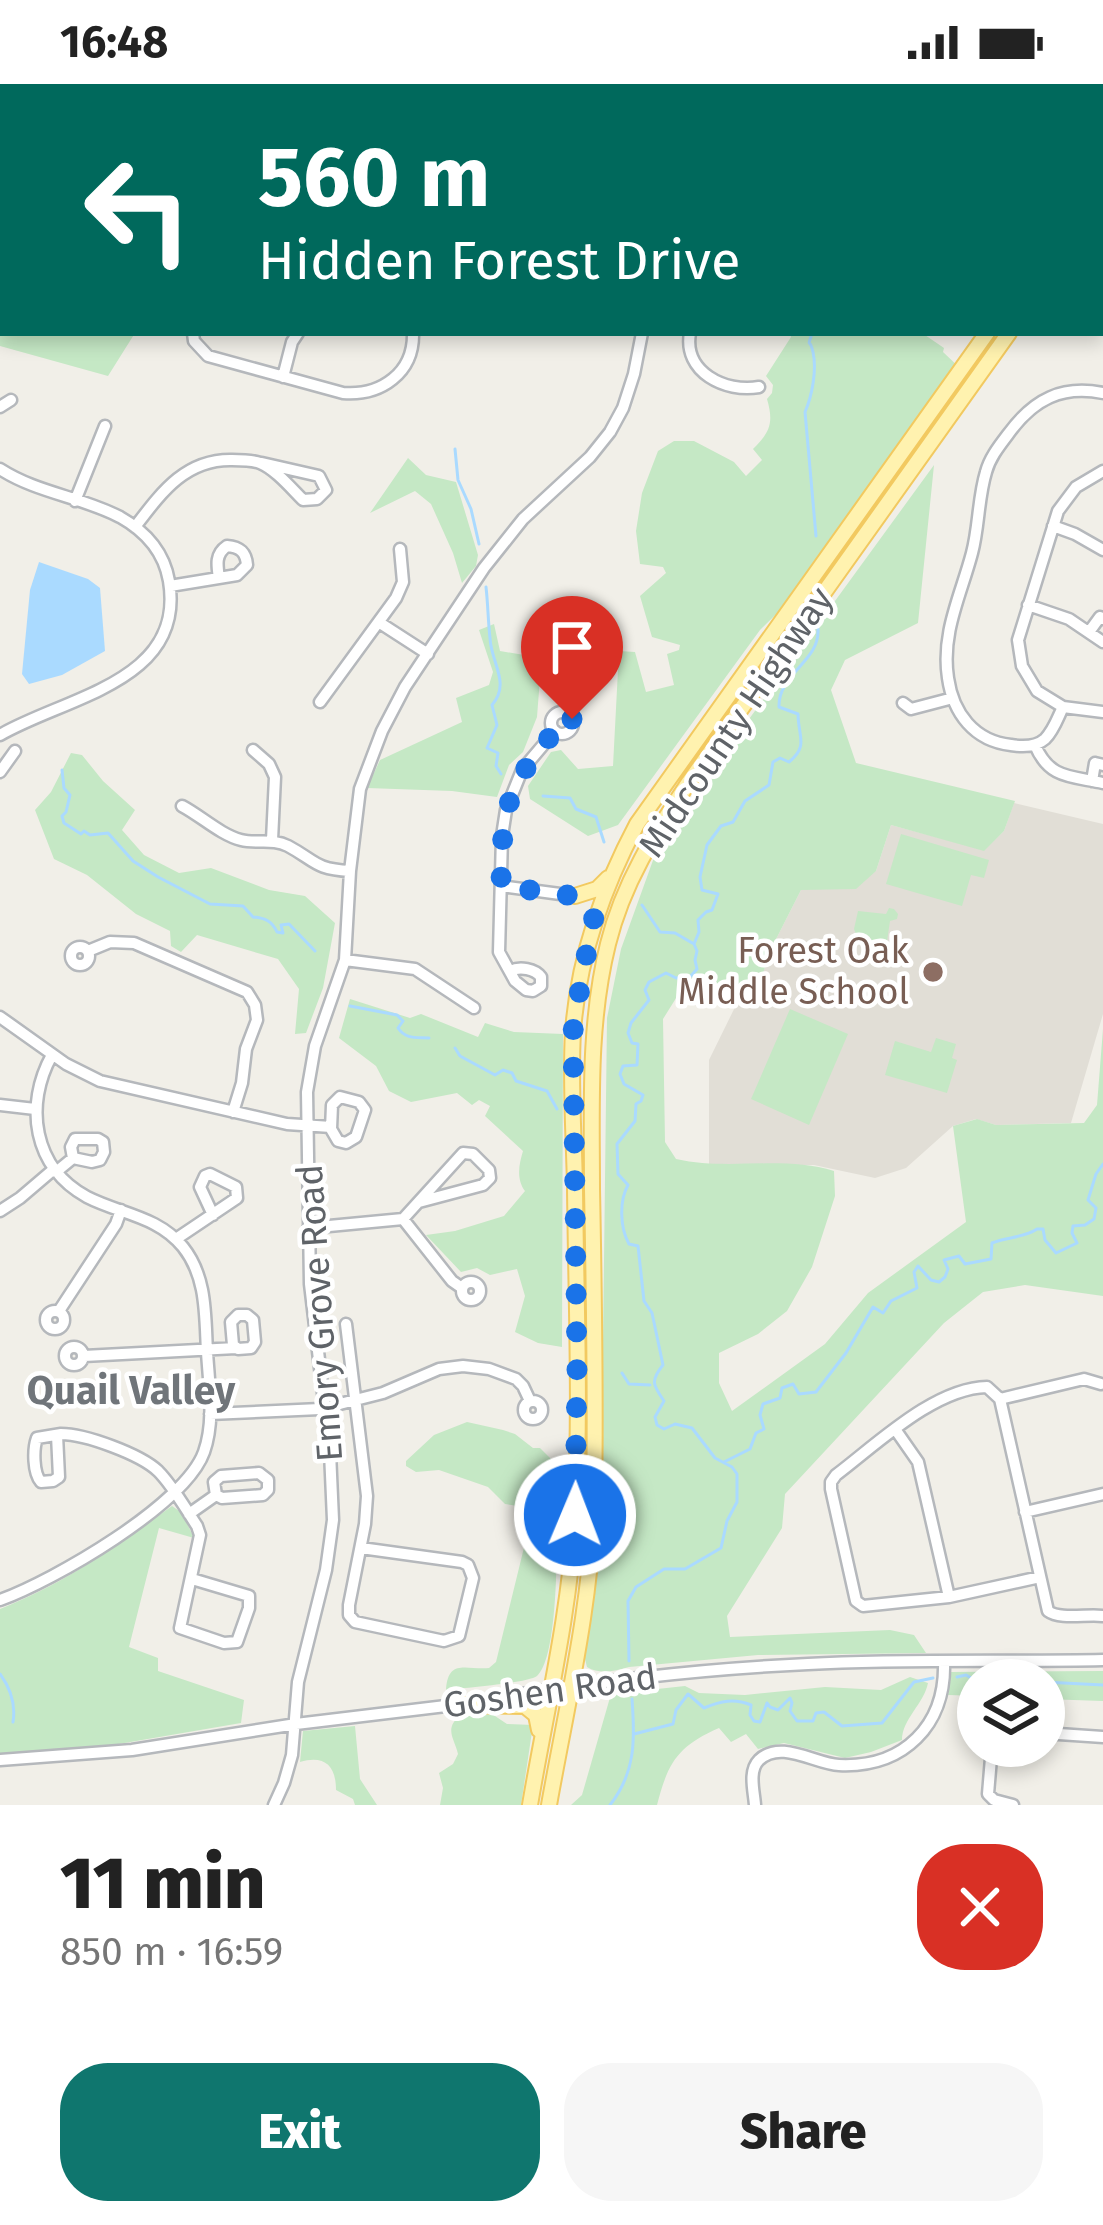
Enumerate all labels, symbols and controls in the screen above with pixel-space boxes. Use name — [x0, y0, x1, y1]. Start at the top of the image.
text: 16:48 — [60, 15, 168, 69]
text: 560 m — [258, 127, 490, 228]
icon: left — [60, 132, 216, 288]
text: Hidden Forest Drive — [258, 229, 740, 293]
street label: Midcounty Highway — [629, 579, 843, 865]
pin — [521, 596, 623, 719]
icon: arrive — [539, 614, 605, 680]
place label: Forest Oak Middle School — [678, 929, 910, 1014]
marker: Forest Oak Middle School — [920, 959, 946, 985]
street label: Emory Grove Road — [288, 1163, 352, 1463]
district label: Quail Valley — [27, 1368, 236, 1414]
position arrow — [512, 1452, 638, 1578]
street label: Goshen Road — [441, 1654, 659, 1728]
map controls — [957, 1659, 1065, 1767]
button: layers — [957, 1659, 1065, 1767]
text: 11 min — [60, 1841, 265, 1927]
button: close — [917, 1844, 1043, 1970]
text: 850 m · 16:59 — [60, 1929, 283, 1975]
button: Exit — [60, 2063, 540, 2201]
button: Share — [564, 2063, 1043, 2201]

